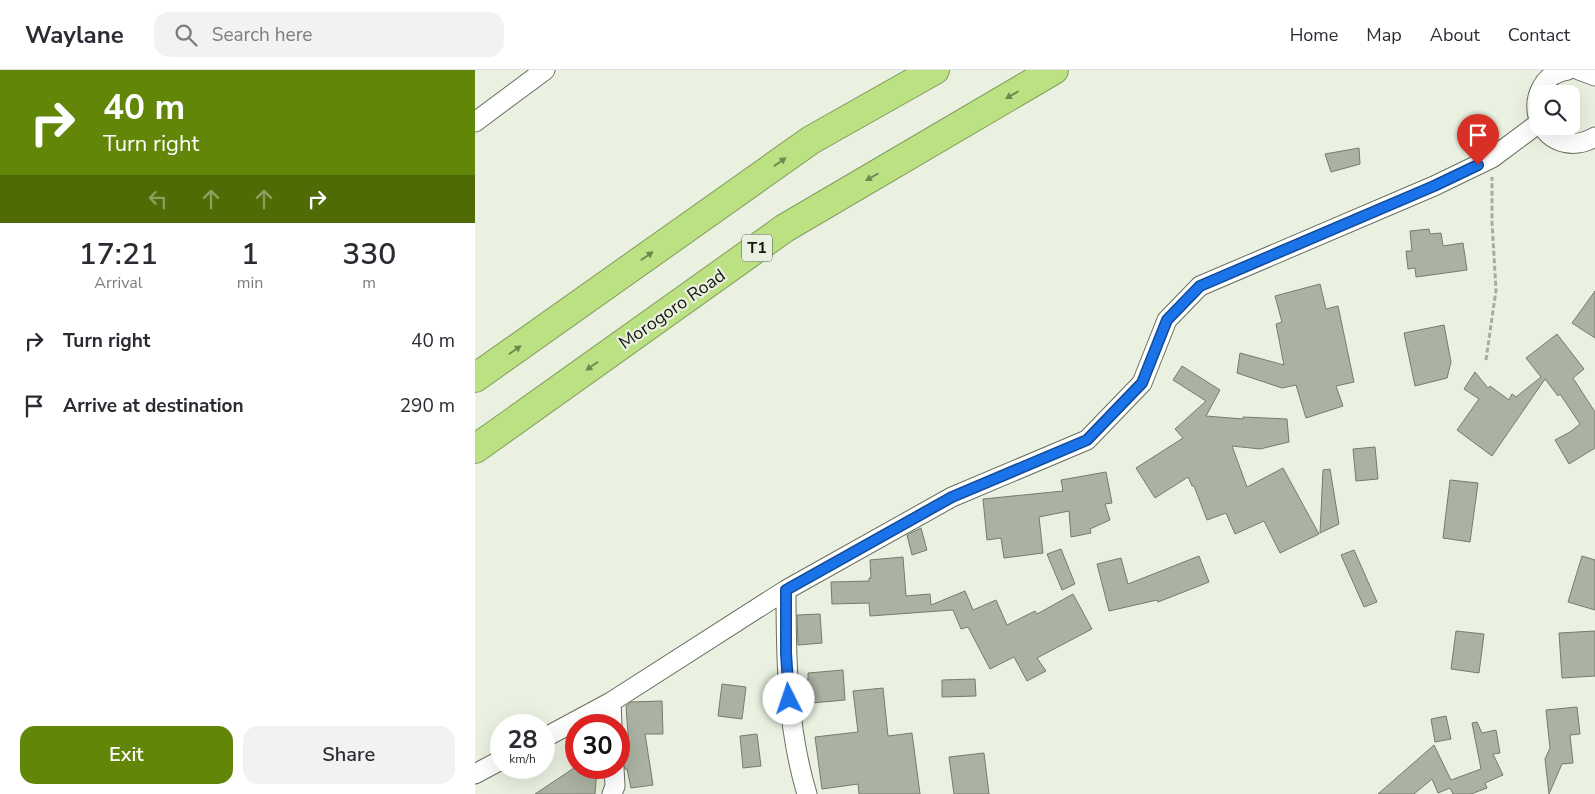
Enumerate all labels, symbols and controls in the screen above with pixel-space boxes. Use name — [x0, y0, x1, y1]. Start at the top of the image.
search box — [154, 12, 504, 57]
text: Waylane — [25, 19, 124, 51]
icon: search — [172, 21, 200, 49]
text: Search here — [212, 22, 312, 48]
text: Home — [1290, 23, 1338, 47]
text: Map — [1366, 23, 1402, 47]
text: About — [1430, 23, 1480, 47]
text: Contact — [1508, 23, 1570, 47]
text: 40 m — [103, 84, 185, 131]
map controls — [1530, 85, 1580, 135]
button: search — [1530, 85, 1580, 135]
icon: right — [20, 90, 85, 155]
one-way arrow — [1006, 90, 1019, 99]
pin — [1457, 114, 1499, 165]
icon: arrive — [1464, 121, 1492, 149]
text: Turn right — [103, 129, 199, 159]
one-way arrow — [773, 157, 787, 167]
one-way arrow — [865, 173, 879, 182]
icon: left — [144, 185, 172, 213]
icon: ahead — [197, 185, 225, 213]
icon: ahead — [250, 185, 278, 213]
icon: right — [303, 185, 331, 213]
text: 17:21 — [79, 234, 158, 275]
text: 1 — [241, 234, 259, 275]
text: 330 — [342, 234, 396, 275]
road number: T1 — [742, 234, 772, 262]
one-way arrow — [641, 251, 654, 261]
street label: Morogoro Road — [614, 263, 730, 355]
text: Arrival — [94, 272, 142, 294]
text: min — [237, 272, 263, 294]
text: m — [362, 272, 376, 294]
icon: right — [20, 327, 48, 355]
text: Turn right — [63, 328, 150, 354]
text: 40 m — [411, 328, 455, 354]
one-way arrow — [508, 345, 522, 355]
one-way arrow — [585, 361, 599, 371]
icon: arrive — [20, 392, 48, 420]
text: Arrive at destination — [63, 393, 244, 419]
text: 290 m — [400, 393, 455, 419]
position arrow — [762, 672, 814, 724]
speed limit sign: 30 — [565, 714, 630, 779]
text: 28 — [507, 723, 538, 757]
button: Exit — [20, 726, 233, 784]
button: Share — [243, 726, 455, 784]
text: km/h — [509, 751, 536, 767]

